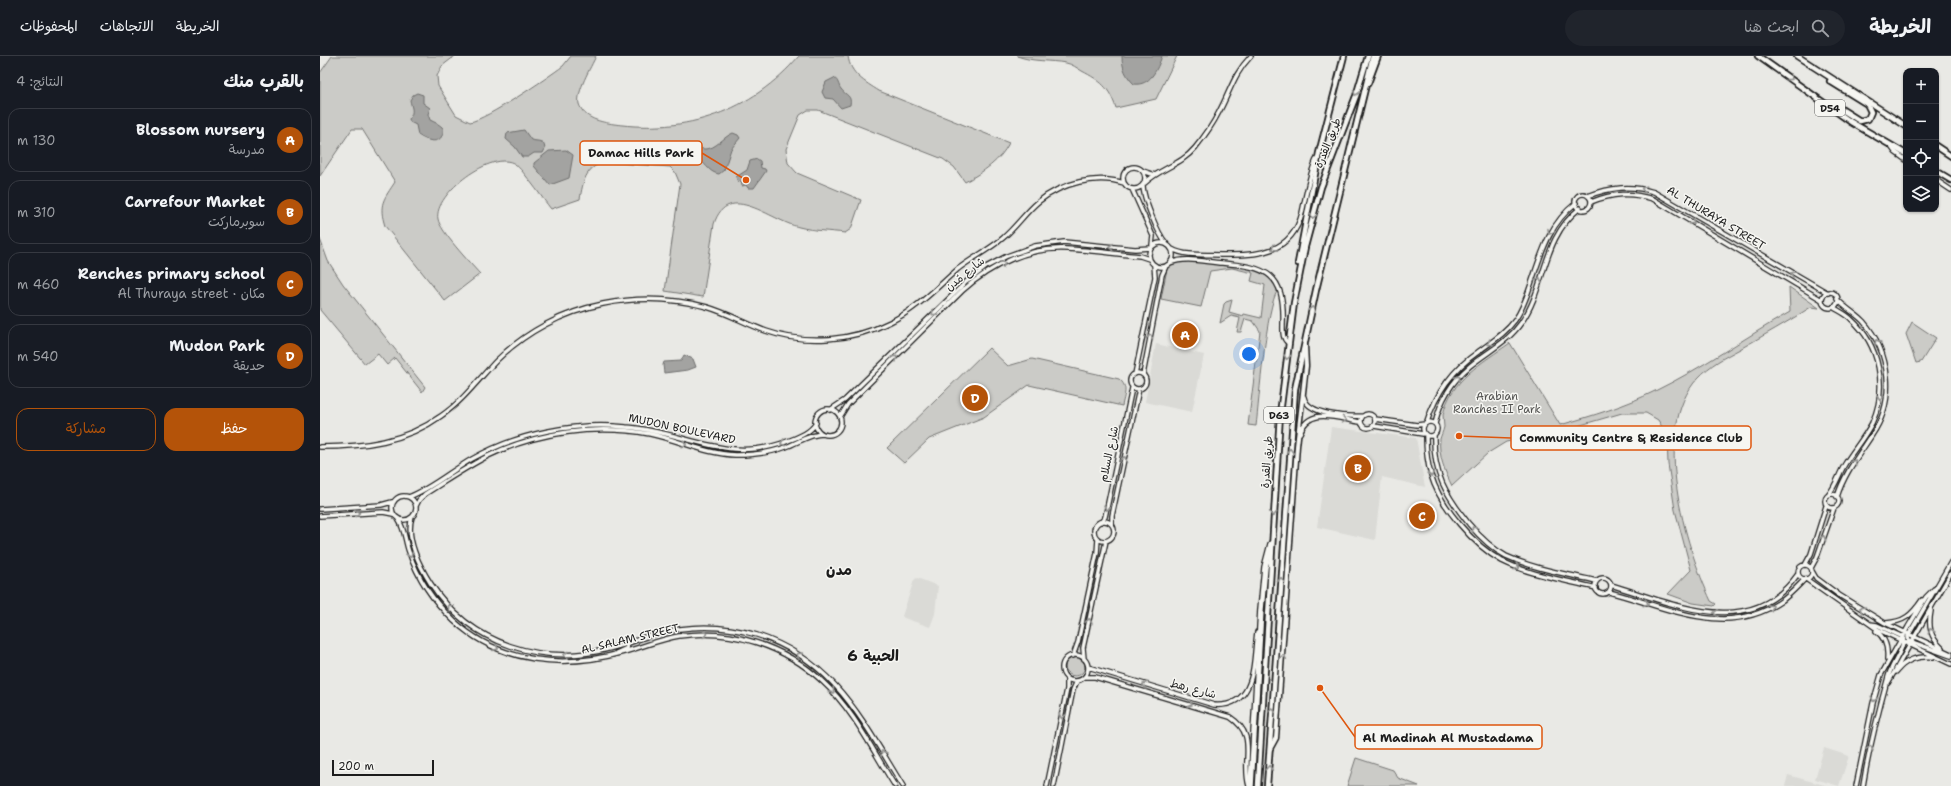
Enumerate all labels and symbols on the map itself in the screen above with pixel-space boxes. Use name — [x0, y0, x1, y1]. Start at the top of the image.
one-way arrow — [1786, 74, 1793, 81]
one-way arrow — [1353, 90, 1361, 97]
road number: D54 — [1815, 100, 1845, 116]
street label: طريق القدرة — [1311, 116, 1345, 170]
callout: Damac Hills Park — [580, 141, 702, 165]
text: Damac Hills Park — [588, 145, 694, 161]
street label: AL THURAYA STREET — [1664, 183, 1768, 254]
one-way arrow — [1641, 186, 1648, 194]
one-way arrow — [1309, 212, 1318, 219]
one-way arrow — [1688, 217, 1695, 224]
one-way arrow — [1548, 228, 1555, 235]
one-way arrow — [1108, 243, 1114, 252]
one-way arrow — [1271, 244, 1278, 251]
street label: شارع مُدن — [942, 254, 988, 295]
one-way arrow — [998, 261, 1006, 268]
one-way arrow — [1790, 272, 1797, 279]
one-way arrow — [1534, 277, 1543, 284]
one-way arrow — [1307, 306, 1315, 312]
one-way arrow — [931, 308, 939, 316]
pin: A — [1172, 320, 1198, 350]
one-way arrow — [1145, 334, 1154, 340]
one-way arrow — [1487, 338, 1494, 346]
one-way arrow — [1874, 339, 1882, 347]
your location — [1239, 344, 1259, 364]
one-way arrow — [1282, 354, 1291, 360]
one-way arrow — [890, 355, 898, 363]
one-way arrow — [1454, 375, 1461, 382]
pin: D — [962, 383, 988, 413]
park label: Arabian Ranches II Park — [1453, 389, 1541, 417]
one-way arrow — [1876, 395, 1884, 401]
road number: D63 — [1264, 407, 1294, 423]
street label: MUDON BOULEVARD — [627, 410, 737, 448]
one-way arrow — [1341, 415, 1348, 424]
street label: شارع السلام — [1096, 425, 1123, 484]
callout: Community Centre & Residence Club — [1511, 426, 1751, 450]
text: Community Centre & Residence Club — [1519, 430, 1743, 446]
street label: طريق القدرة — [1258, 435, 1276, 489]
one-way arrow — [779, 438, 786, 447]
one-way arrow — [681, 439, 688, 447]
one-way arrow — [1285, 448, 1294, 454]
pin: B — [1345, 453, 1371, 483]
one-way arrow — [1120, 456, 1128, 462]
one-way arrow — [1850, 459, 1857, 466]
one-way arrow — [1426, 471, 1435, 478]
pin: C — [1409, 501, 1435, 531]
one-way arrow — [1103, 505, 1111, 511]
one-way arrow — [354, 509, 360, 518]
one-way arrow — [1269, 511, 1278, 517]
one-way arrow — [1471, 526, 1478, 534]
one-way arrow — [1819, 535, 1827, 542]
one-way arrow — [406, 552, 414, 559]
district label: مدن — [826, 560, 852, 580]
one-way arrow — [1513, 562, 1520, 570]
one-way arrow — [1276, 577, 1285, 584]
one-way arrow — [1642, 598, 1649, 607]
one-way arrow — [447, 604, 455, 612]
one-way arrow — [1767, 604, 1774, 612]
one-way arrow — [1859, 606, 1866, 613]
one-way arrow — [1713, 609, 1719, 618]
one-way arrow — [1084, 617, 1092, 624]
street label: AL SALAM STREET — [580, 620, 681, 658]
one-way arrow — [1927, 628, 1936, 635]
one-way arrow — [702, 630, 708, 638]
one-way arrow — [492, 643, 500, 651]
district label: الحبية 6 — [847, 646, 899, 666]
one-way arrow — [563, 651, 569, 659]
one-way arrow — [796, 652, 803, 660]
one-way arrow — [1278, 654, 1287, 660]
street label: شارع رهط — [1168, 676, 1218, 703]
one-way arrow — [1142, 681, 1149, 689]
one-way arrow — [828, 687, 835, 694]
one-way arrow — [1870, 695, 1879, 702]
one-way arrow — [1186, 699, 1193, 708]
one-way arrow — [1268, 707, 1277, 713]
one-way arrow — [1058, 713, 1066, 719]
callout: Al Madinah Al Mustadama — [1355, 725, 1542, 749]
text: Al Madinah Al Mustadama — [1362, 730, 1534, 746]
one-way arrow — [1866, 745, 1874, 751]
one-way arrow — [880, 750, 887, 757]
scale bar — [332, 758, 434, 777]
one-way arrow — [1264, 765, 1273, 771]

